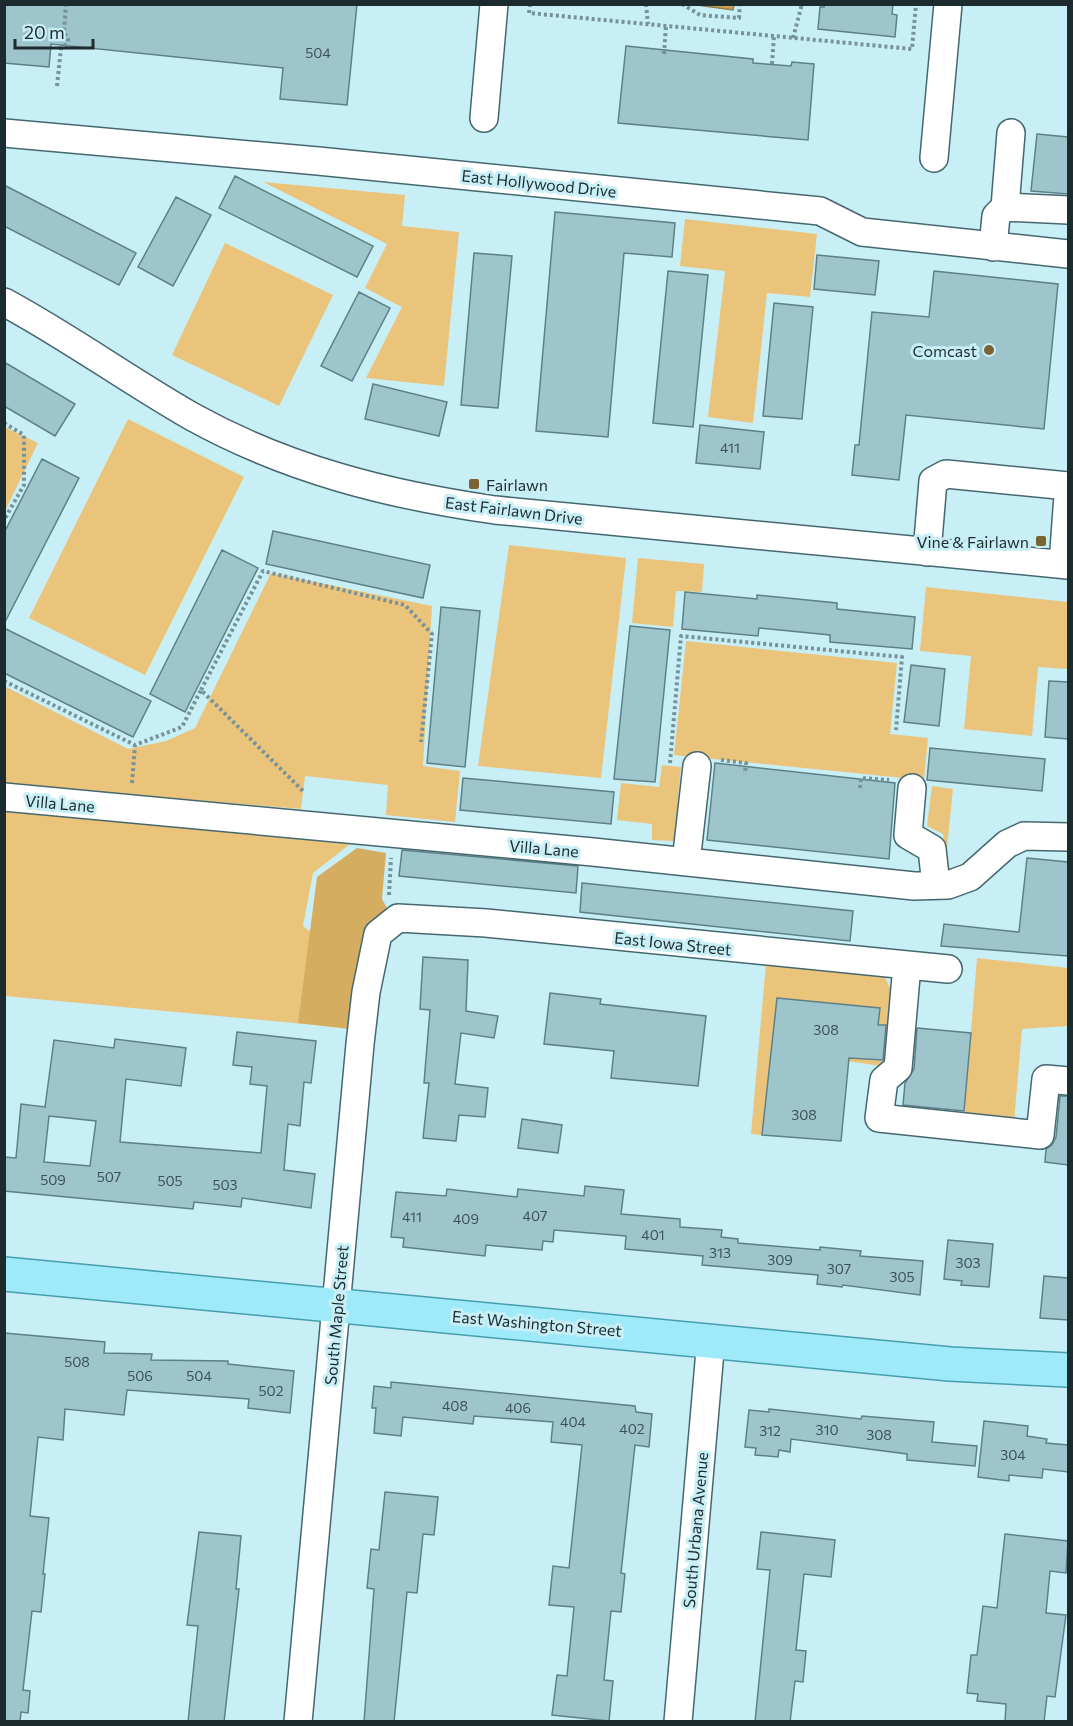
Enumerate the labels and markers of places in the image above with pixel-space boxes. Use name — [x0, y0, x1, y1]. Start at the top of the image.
place label: Comcast — [912, 341, 977, 360]
marker: Comcast — [982, 343, 996, 357]
place label: Fairlawn — [486, 475, 548, 494]
marker: Fairlawn — [467, 477, 481, 491]
place label: Vine & Fairlawn — [916, 532, 1029, 551]
marker: Vine & Fairlawn — [1034, 534, 1048, 548]

